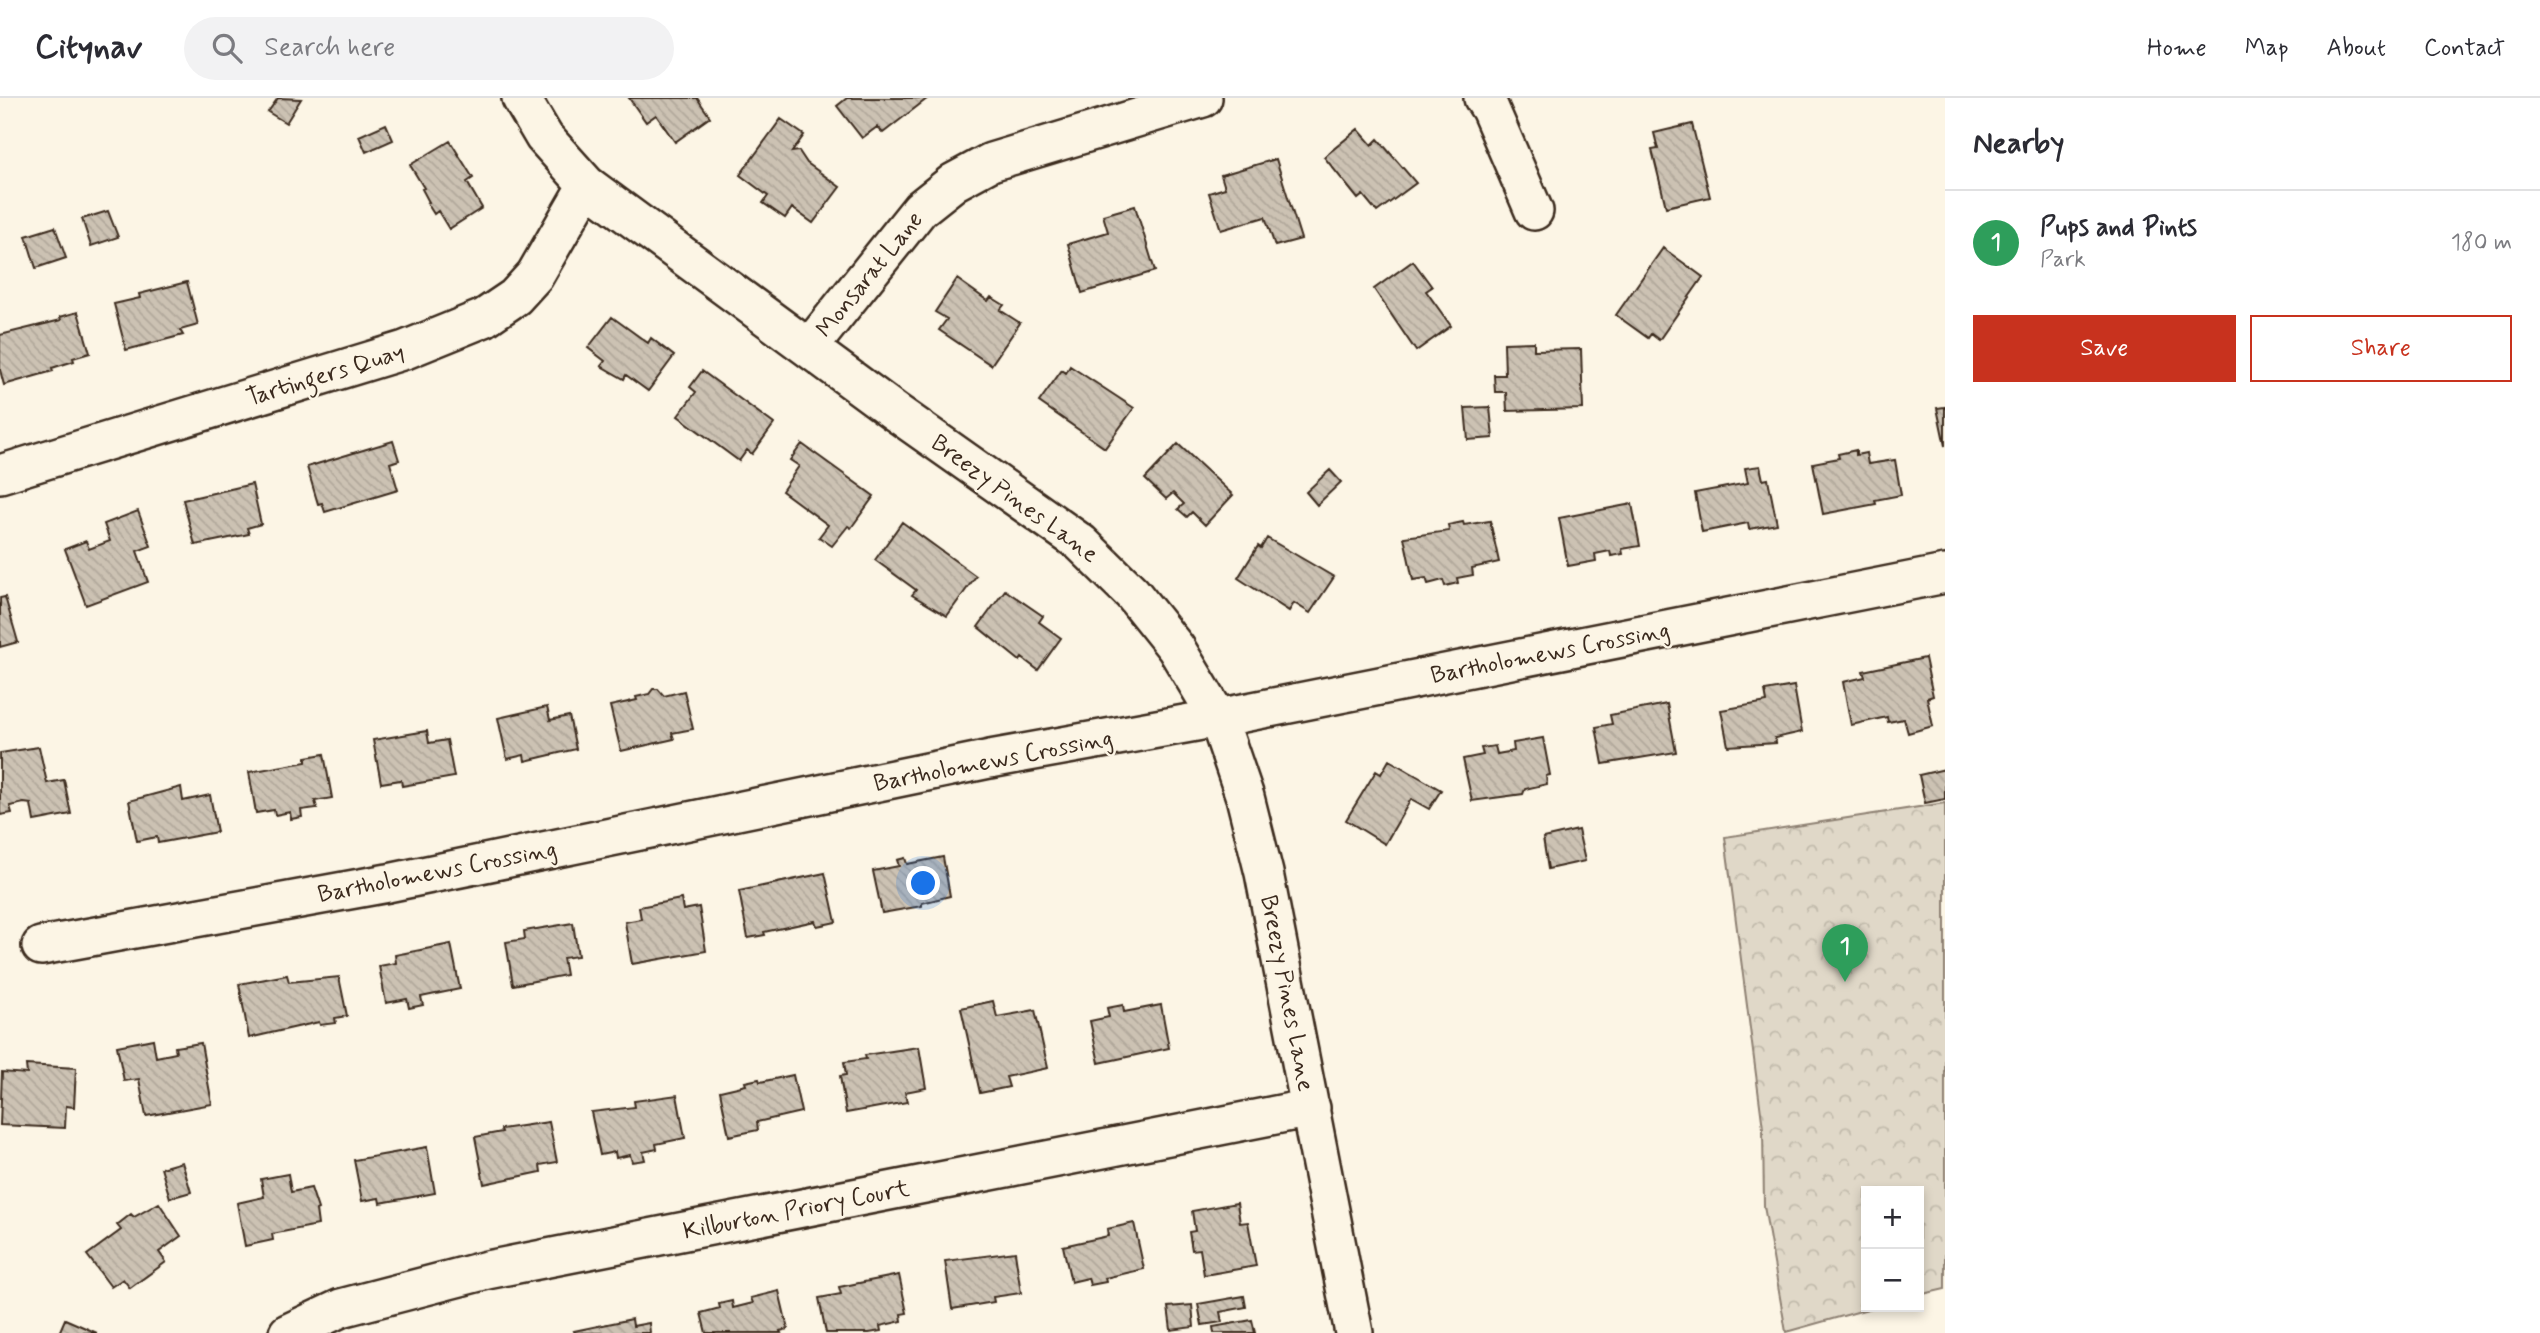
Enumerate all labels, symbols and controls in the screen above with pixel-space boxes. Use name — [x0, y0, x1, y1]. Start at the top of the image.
search box — [184, 17, 674, 80]
text: Citynav — [35, 26, 142, 70]
icon: search — [208, 29, 246, 67]
text: Search here — [264, 31, 395, 65]
text: Home — [2147, 33, 2207, 64]
text: Map — [2245, 33, 2289, 64]
text: About — [2327, 33, 2386, 64]
text: Contact — [2424, 33, 2505, 64]
text: Nearby — [1973, 124, 2064, 163]
street label: Monsarat Lane — [810, 205, 931, 344]
text: Pups and Pints — [2040, 211, 2197, 245]
text: 1 — [1991, 228, 2001, 258]
text: 180 m — [2451, 228, 2512, 258]
text: Park — [2040, 245, 2086, 275]
button: Save — [1973, 315, 2236, 382]
button: Share — [2250, 315, 2512, 382]
street label: Tartingers Quay — [243, 337, 409, 417]
street label: Breezy Pines Lane — [924, 428, 1104, 570]
street label: Bartholomews Crossing — [1428, 615, 1673, 692]
street label: Bartholomews Crossing — [871, 723, 1116, 800]
street label: Bartholomews Crossing — [315, 834, 560, 911]
your location — [906, 866, 940, 900]
street label: Breezy Pines Lane — [1252, 892, 1321, 1094]
pin: 1 — [1822, 924, 1868, 982]
street label: Kilburton Priory Court — [681, 1173, 912, 1248]
map controls — [1861, 1186, 1924, 1312]
button: + — [1861, 1186, 1924, 1249]
button: − — [1861, 1249, 1924, 1312]

